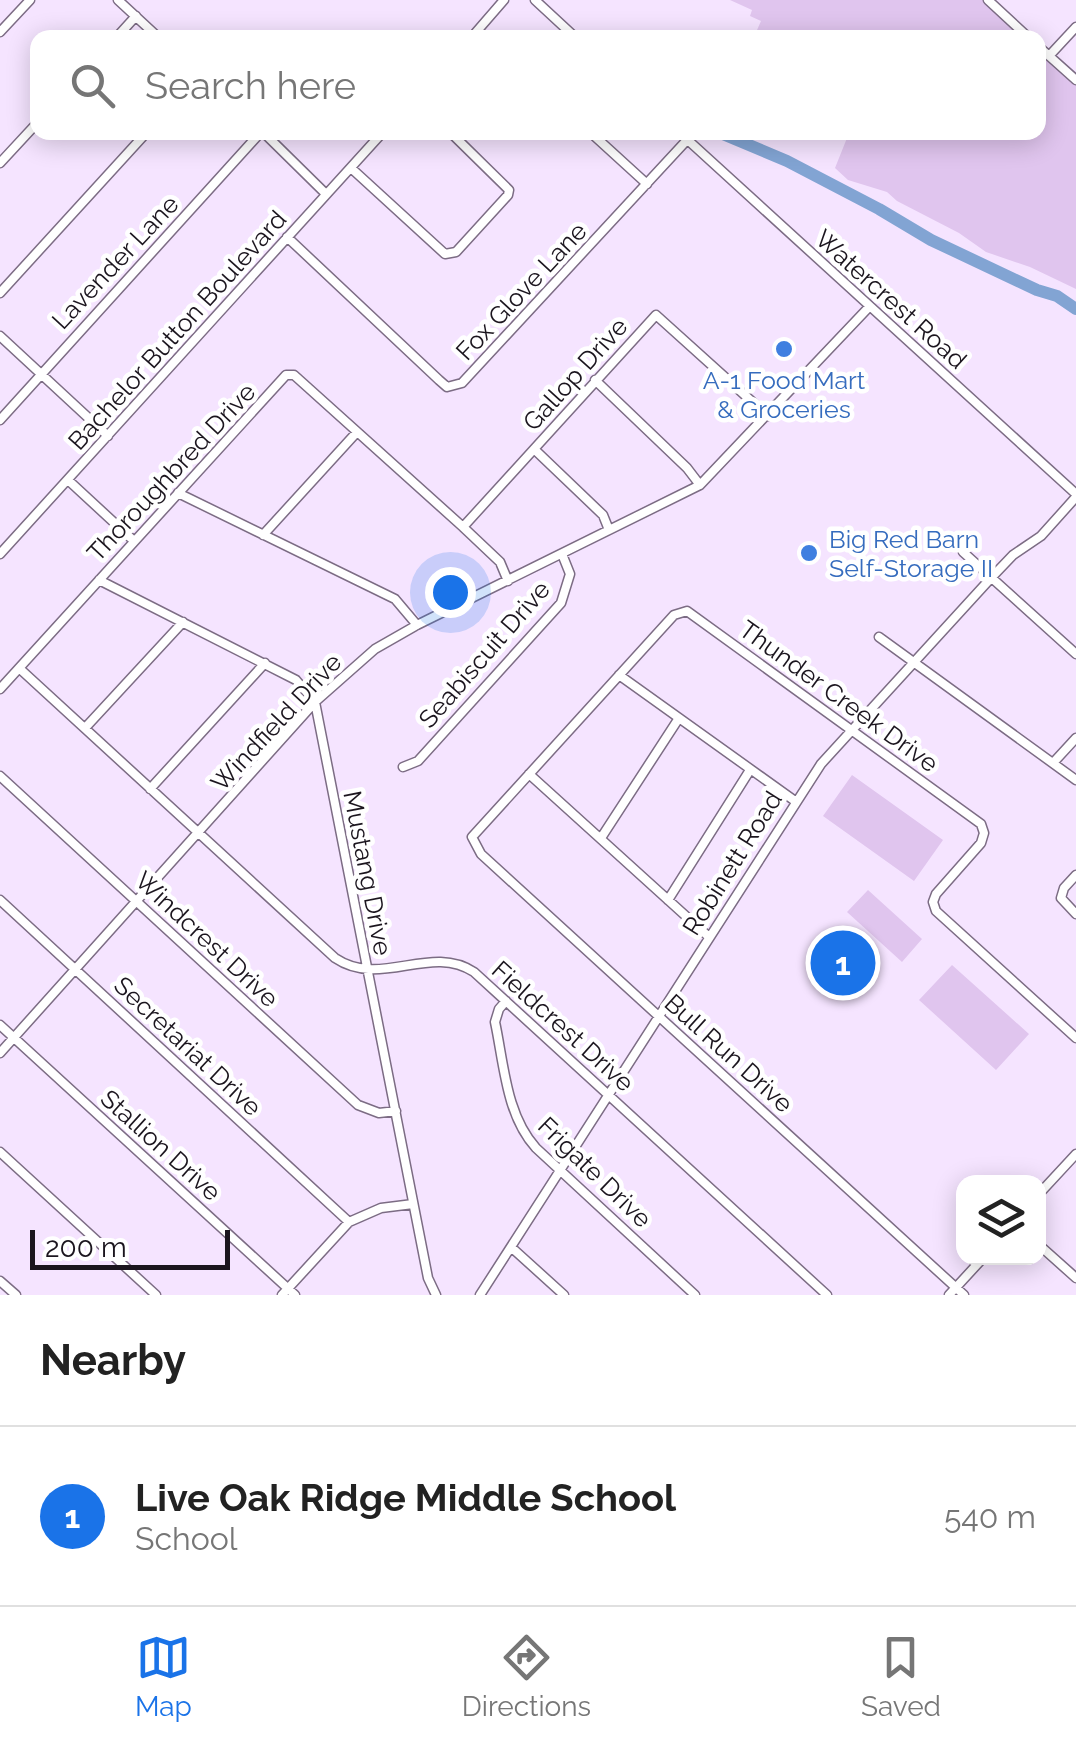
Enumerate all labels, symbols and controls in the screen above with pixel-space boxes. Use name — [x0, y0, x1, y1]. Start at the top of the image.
search box — [30, 30, 1046, 140]
icon: search — [65, 58, 120, 113]
text: Search here — [145, 63, 356, 108]
street label: Lavender Lane — [45, 189, 185, 335]
street label: Bachelor Button Boulevard — [62, 204, 292, 456]
street label: Fox Glove Lane — [449, 216, 593, 366]
street label: Watercrest Road — [809, 223, 973, 375]
street label: Gallop Drive — [517, 311, 633, 437]
marker: A-1 Food Mart & Groceries — [773, 338, 795, 360]
place label: A-1 Food Mart & Groceries — [703, 365, 866, 424]
street label: Thoroughbred Drive — [81, 377, 261, 567]
place label: Big Red Barn Self-Storage II — [829, 524, 993, 583]
marker: Big Red Barn Self-Storage II — [798, 542, 820, 564]
your location — [425, 567, 476, 618]
street label: Seabiscuit Drive — [412, 574, 556, 734]
street label: Thunder Creek Drive — [734, 614, 944, 778]
street label: Windfield Drive — [205, 647, 347, 797]
street label: Robinett Road — [676, 786, 788, 940]
street label: Mustang Drive — [337, 788, 399, 958]
street label: Windcrest Drive — [129, 865, 285, 1013]
pin: 1 — [810, 926, 876, 1000]
street label: Fieldcrest Drive — [486, 954, 640, 1098]
street label: Secretariat Drive — [108, 970, 268, 1122]
street label: Bull Run Drive — [659, 988, 799, 1118]
street label: Stallion Drive — [95, 1083, 227, 1207]
street label: Frigate Drive — [532, 1111, 658, 1233]
map controls — [956, 1175, 1046, 1265]
button: layers — [956, 1175, 1046, 1265]
scale bar — [30, 1225, 230, 1270]
text: 200 m — [45, 1231, 127, 1264]
text: Nearby — [40, 1336, 186, 1385]
text: Live Oak Ridge Middle School — [135, 1475, 676, 1520]
text: 1 — [65, 1498, 80, 1535]
text: 540 m — [944, 1498, 1036, 1535]
text: School — [135, 1520, 237, 1557]
tab: Map — [135, 1630, 192, 1723]
tab: Directions — [462, 1630, 591, 1723]
tab: Saved — [861, 1630, 941, 1723]

